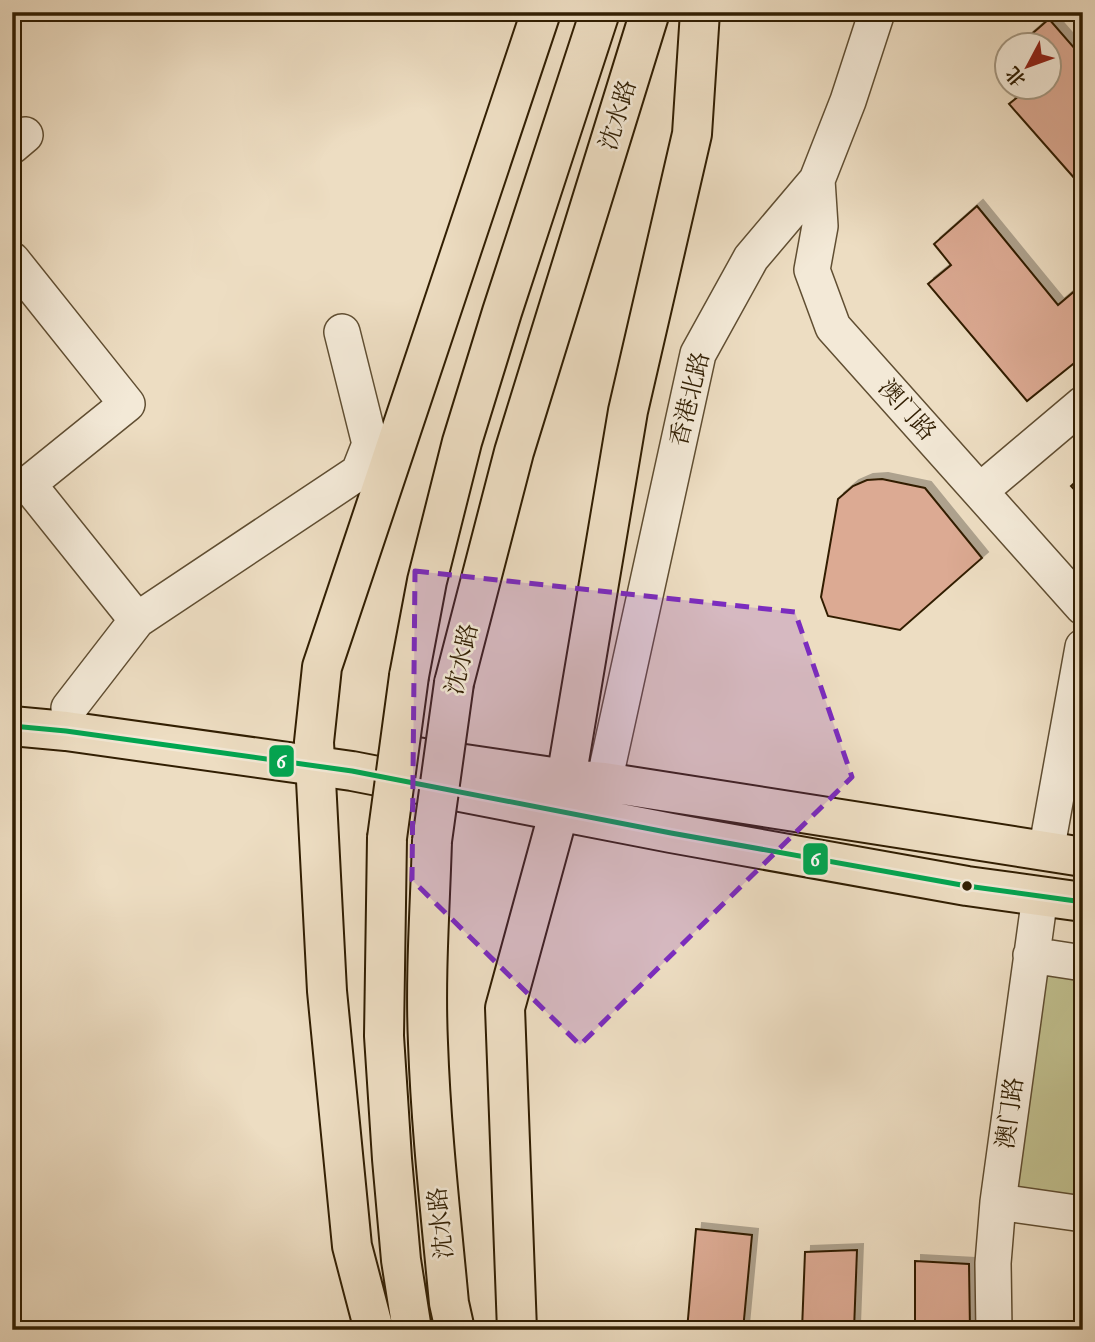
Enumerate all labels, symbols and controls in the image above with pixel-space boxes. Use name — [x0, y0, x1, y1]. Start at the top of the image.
north arrow — [993, 32, 1064, 102]
text: 北 — [1001, 61, 1031, 92]
street label: 沈水路 — [593, 76, 643, 154]
street label: 香港北路 — [663, 349, 717, 449]
street label: 澳门路 — [871, 373, 943, 447]
street label: 沈水路 — [439, 620, 485, 698]
line badge: 6 — [268, 744, 295, 778]
text: 6 — [276, 750, 287, 774]
line badge: 6 — [802, 842, 829, 876]
text: 6 — [810, 848, 821, 872]
unlabelled marker — [960, 879, 974, 893]
street label: 澳门路 — [990, 1075, 1030, 1151]
street label: 沈水路 — [422, 1186, 460, 1260]

